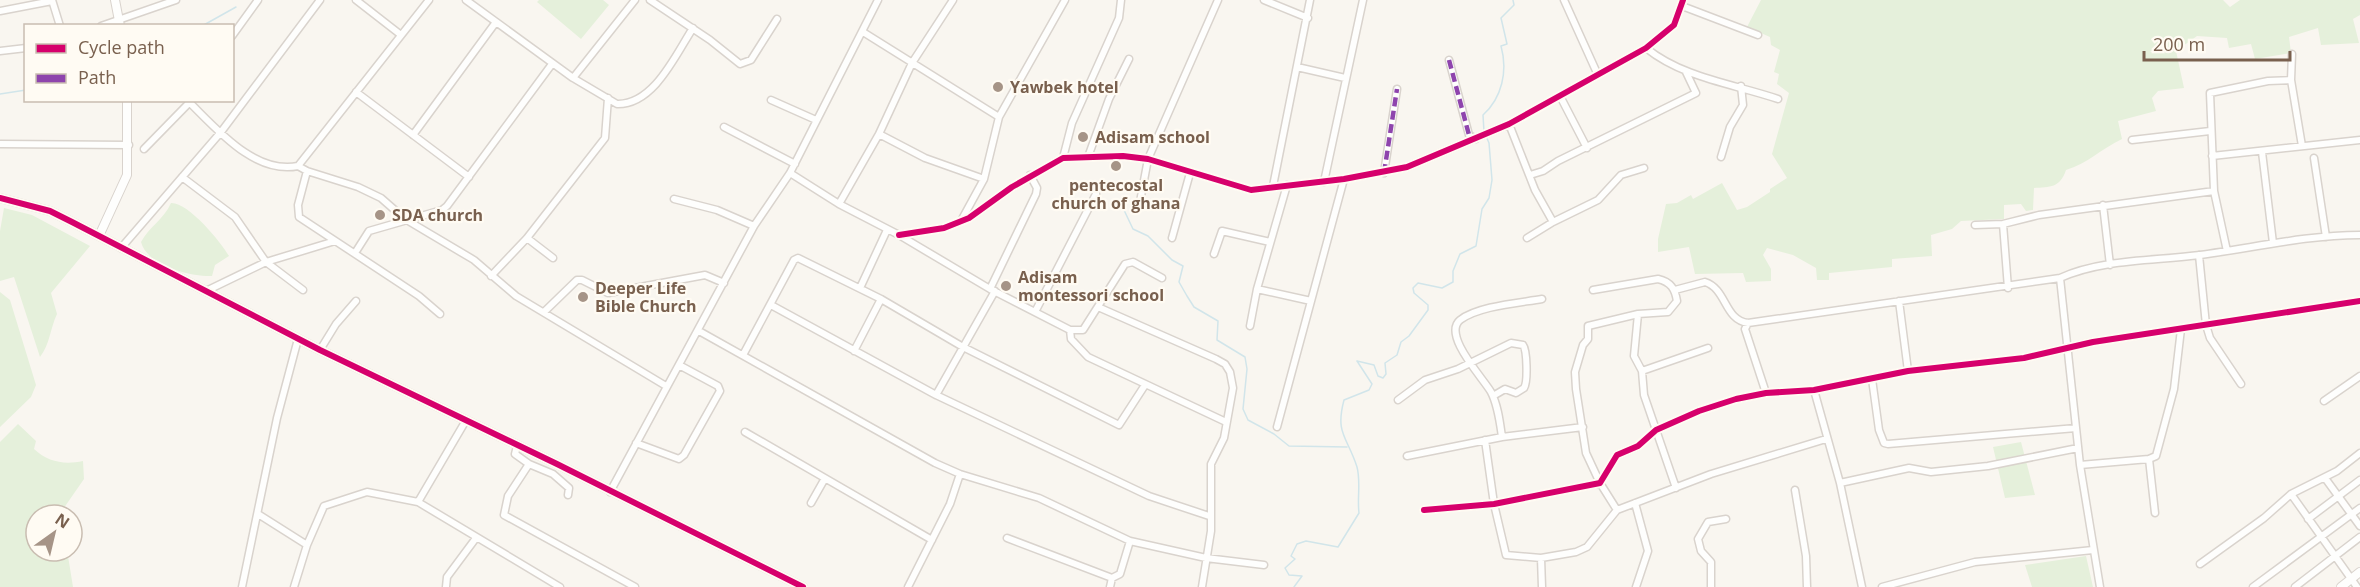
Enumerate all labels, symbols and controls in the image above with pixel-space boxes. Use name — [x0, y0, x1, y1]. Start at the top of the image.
legend — [24, 24, 234, 102]
scale bar — [2144, 24, 2290, 62]
text: 200 m — [2153, 32, 2205, 56]
text: Cycle path — [78, 35, 165, 59]
text: Path — [78, 65, 116, 89]
place label: Yawbek hotel — [1010, 76, 1119, 98]
marker: Yawbek hotel — [991, 80, 1005, 94]
place label: Adisam school — [1095, 126, 1210, 148]
marker: Adisam school — [1076, 130, 1090, 144]
marker: pentecostal church of ghana — [1109, 159, 1123, 173]
place label: pentecostal church of ghana — [1051, 174, 1181, 214]
place label: SDA church — [392, 204, 483, 226]
marker: SDA church — [373, 208, 387, 222]
place label: Adisam montessori school — [1018, 266, 1164, 306]
place label: Deeper Life Bible Church — [595, 277, 696, 317]
marker: Adisam montessori school — [999, 279, 1013, 293]
marker: Deeper Life Bible Church — [576, 290, 590, 304]
north arrow — [24, 503, 84, 563]
text: N — [51, 508, 74, 533]

